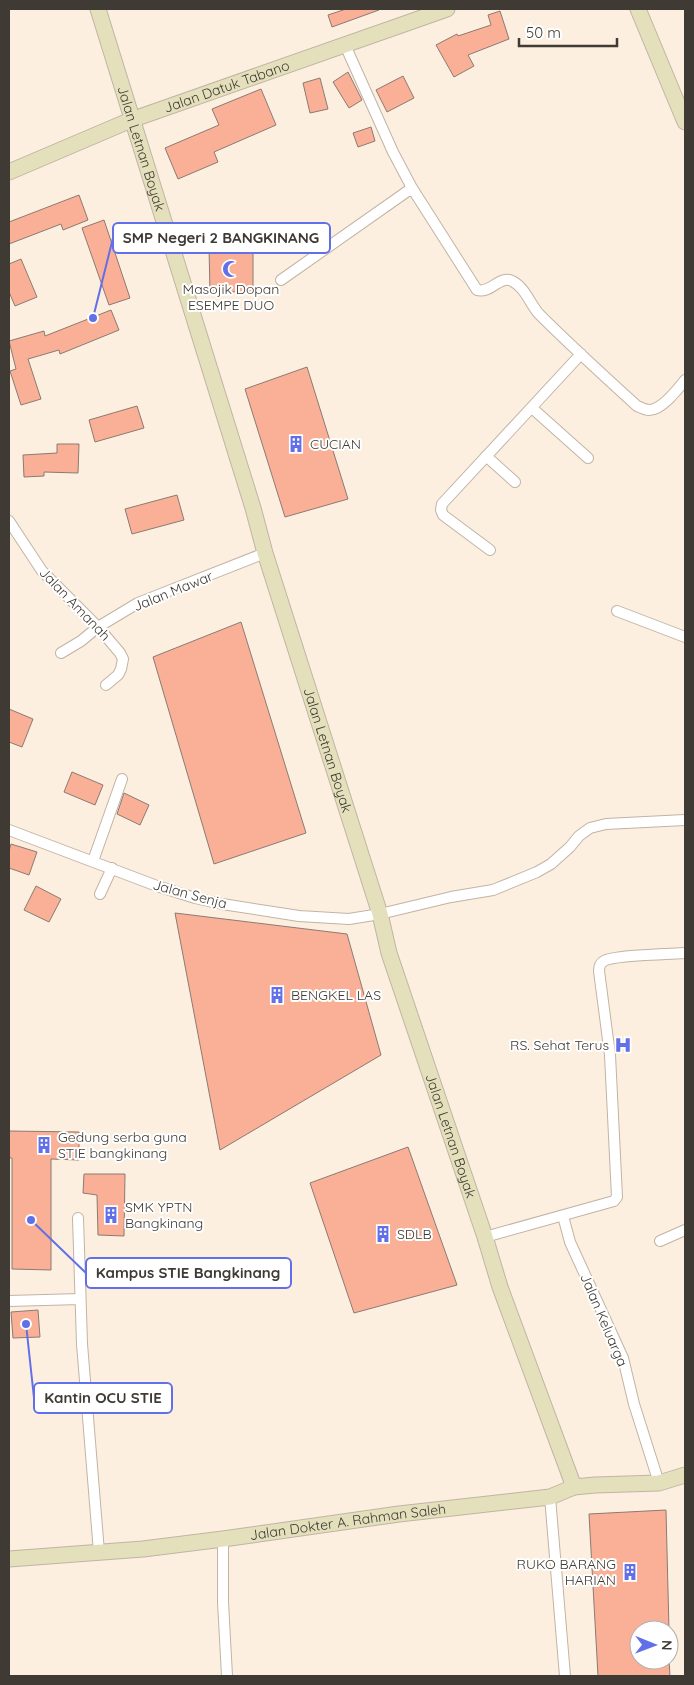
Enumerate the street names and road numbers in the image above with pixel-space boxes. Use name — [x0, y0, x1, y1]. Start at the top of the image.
street label: Jalan Datuk Tabano — [161, 56, 292, 117]
street label: Jalan Letnan Boyak — [113, 84, 169, 213]
street label: Jalan Amanah — [36, 564, 114, 644]
street label: Jalan Mawar — [130, 567, 216, 615]
street label: Jalan Letnan Boyak — [299, 685, 356, 815]
street label: Jalan Senja — [151, 875, 229, 913]
street label: Jalan Letnan Boyak — [421, 1071, 480, 1200]
street label: Jalan Keluarga — [576, 1271, 632, 1369]
street label: Jalan Dokter A. Rahman Saleh — [248, 1500, 447, 1544]

